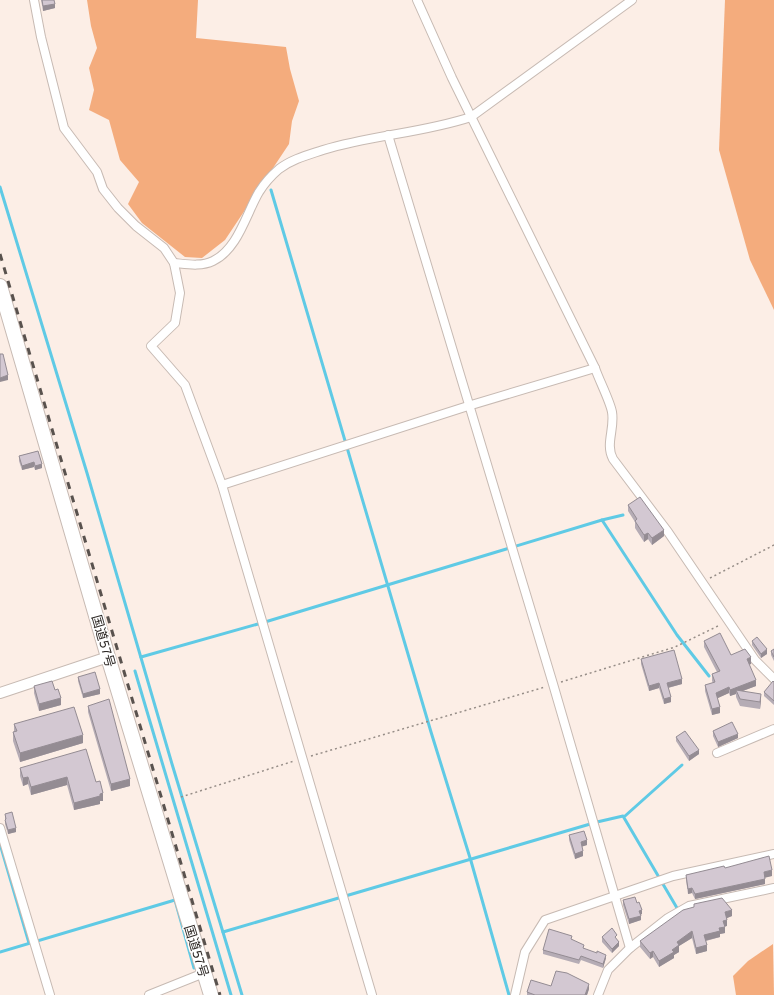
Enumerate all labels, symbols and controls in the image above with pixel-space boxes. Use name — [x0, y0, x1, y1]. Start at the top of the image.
street label: 国道57号 — [87, 614, 117, 670]
street label: 国道57号 — [180, 924, 211, 980]

